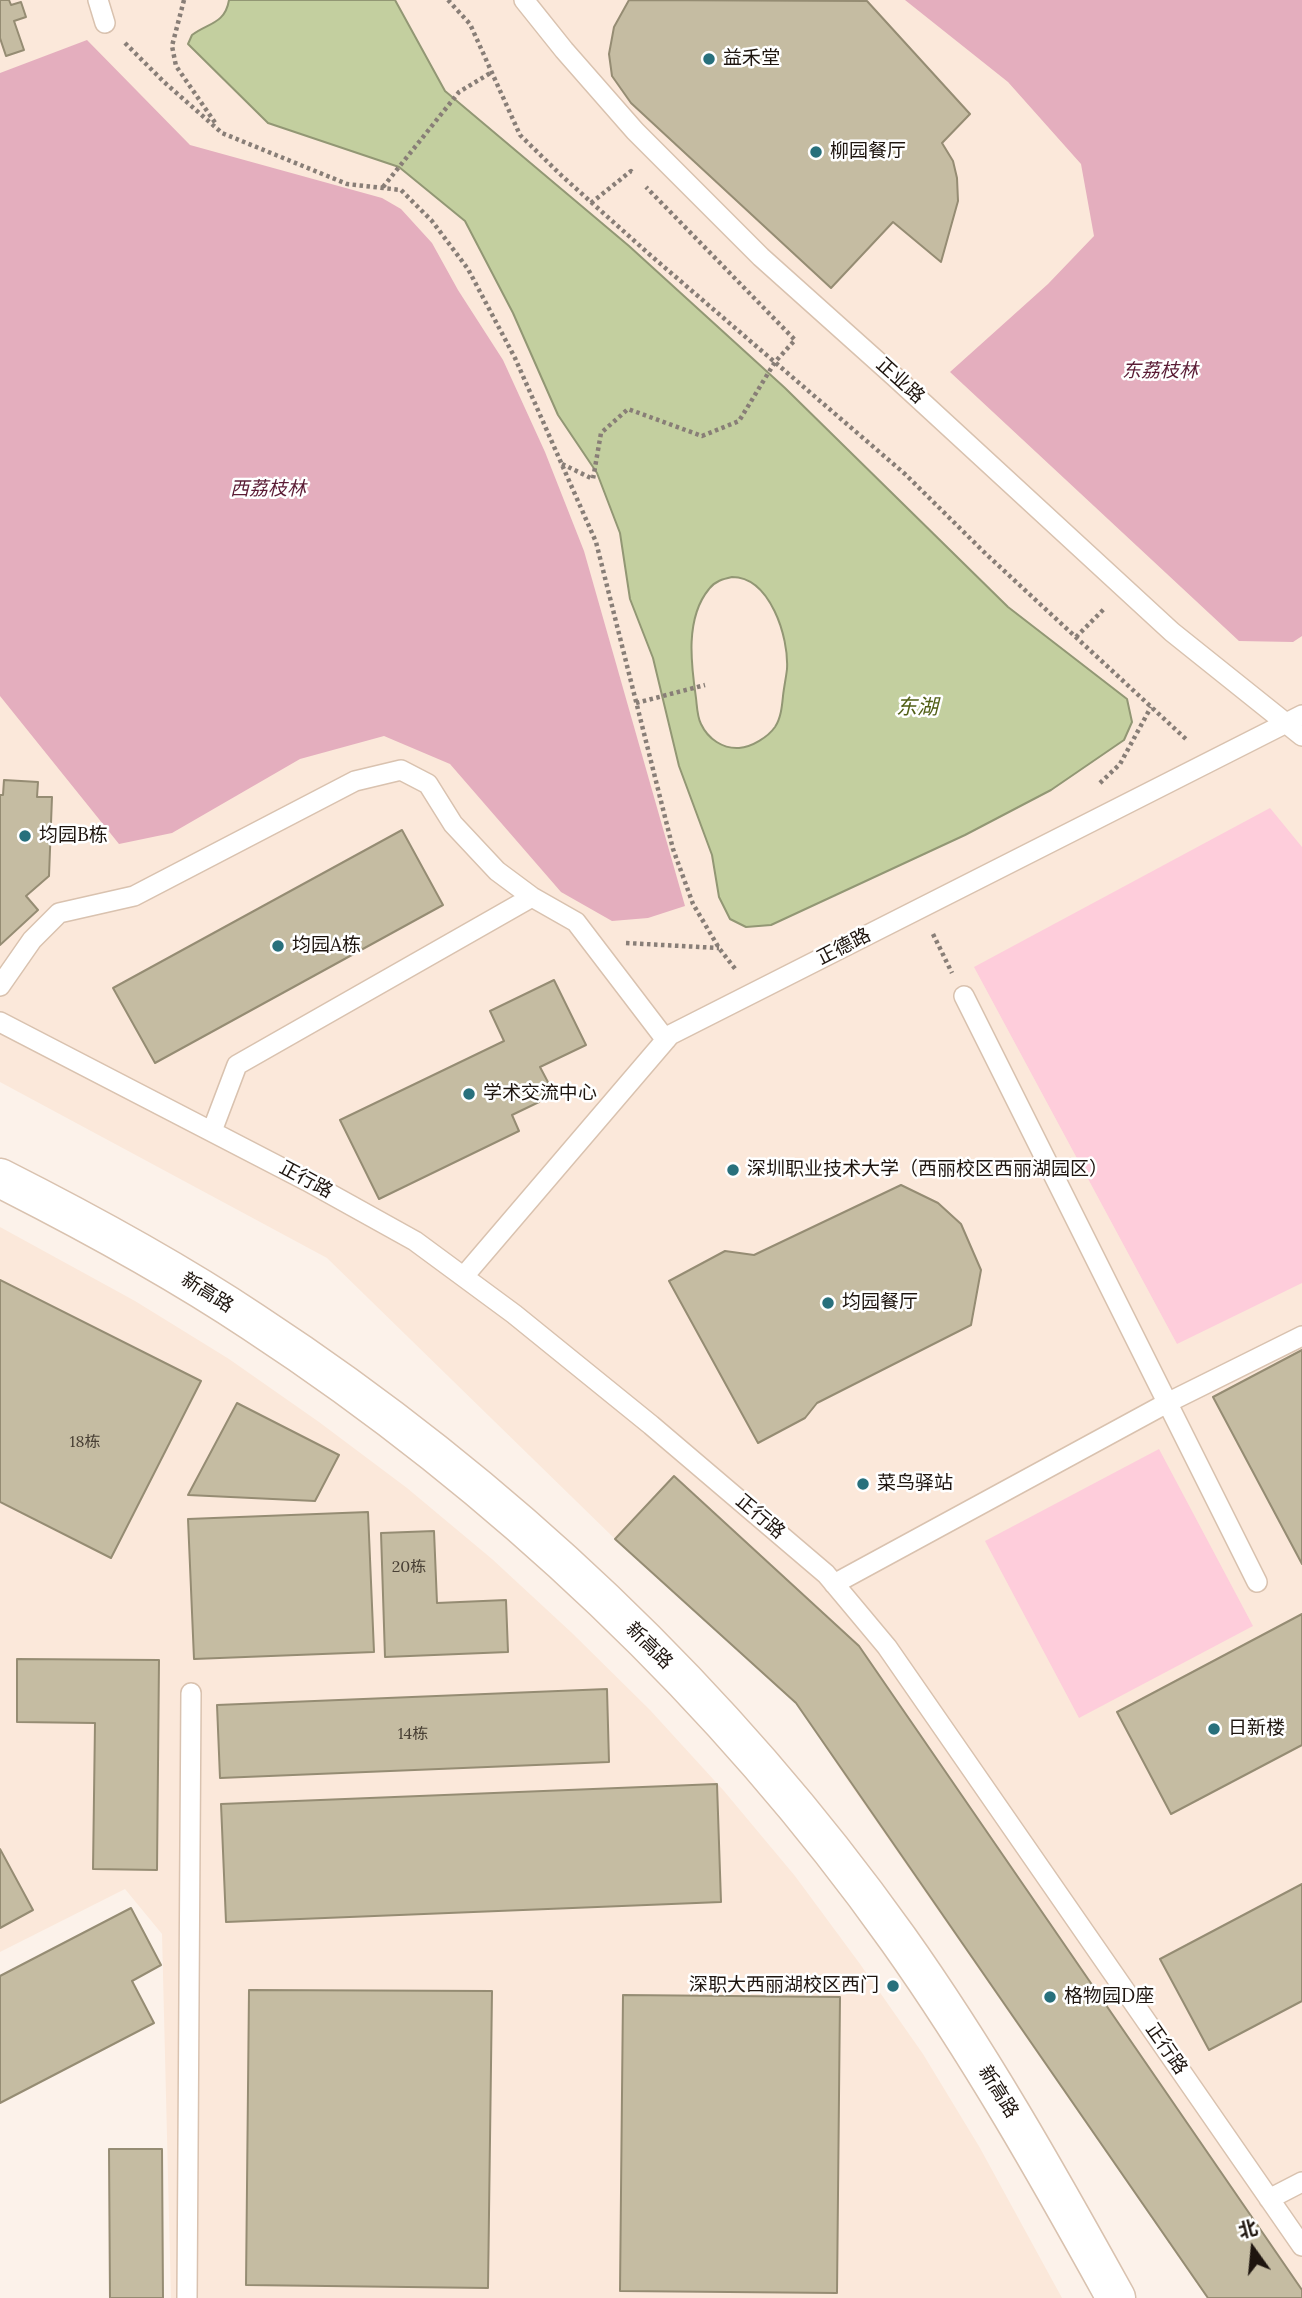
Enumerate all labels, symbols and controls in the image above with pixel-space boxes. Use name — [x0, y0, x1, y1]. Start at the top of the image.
place label: 益禾堂 — [723, 48, 780, 70]
marker: 益禾堂 — [701, 51, 717, 67]
place label: 柳园餐厅 — [830, 141, 906, 163]
marker: 柳园餐厅 — [808, 144, 824, 160]
street label: 正业路 — [871, 353, 929, 409]
park label: 东荔枝林 — [1122, 361, 1198, 383]
park label: 西荔枝林 — [230, 479, 306, 501]
water label: 东湖 — [896, 695, 938, 721]
place label: 均园B栋 — [39, 825, 108, 847]
marker: 均园B栋 — [17, 828, 33, 844]
street label: 正德路 — [813, 924, 875, 970]
place label: 均园A栋 — [292, 935, 361, 957]
marker: 均园A栋 — [270, 938, 286, 954]
place label: 学术交流中心 — [483, 1083, 597, 1105]
marker: 学术交流中心 — [461, 1086, 477, 1102]
street label: 正行路 — [275, 1157, 337, 1203]
place label: 深圳职业技术大学（西丽校区西丽湖园区） — [747, 1159, 1108, 1181]
marker: 深圳职业技术大学（西丽校区西丽湖园区） — [725, 1162, 741, 1178]
street label: 新高路 — [177, 1268, 237, 1318]
place label: 均园餐厅 — [842, 1292, 918, 1314]
marker: 均园餐厅 — [820, 1295, 836, 1311]
house number: 18栋 — [70, 1432, 100, 1452]
place label: 菜鸟驿站 — [877, 1473, 953, 1495]
marker: 菜鸟驿站 — [855, 1476, 871, 1492]
street label: 正行路 — [731, 1490, 789, 1544]
house number: 20栋 — [392, 1557, 426, 1577]
street label: 新高路 — [621, 1618, 677, 1674]
place label: 日新楼 — [1228, 1718, 1285, 1740]
marker: 日新楼 — [1206, 1721, 1222, 1737]
house number: 14栋 — [398, 1724, 428, 1744]
place label: 深职大西丽湖校区西门 — [689, 1975, 879, 1997]
marker: 深职大西丽湖校区西门 — [885, 1978, 901, 1994]
place label: 格物园D座 — [1064, 1986, 1154, 2008]
marker: 格物园D座 — [1042, 1989, 1058, 2005]
street label: 正行路 — [1140, 2019, 1192, 2079]
street label: 新高路 — [973, 2062, 1023, 2122]
north arrow — [1218, 2214, 1288, 2284]
text: 北 — [1235, 2215, 1260, 2243]

